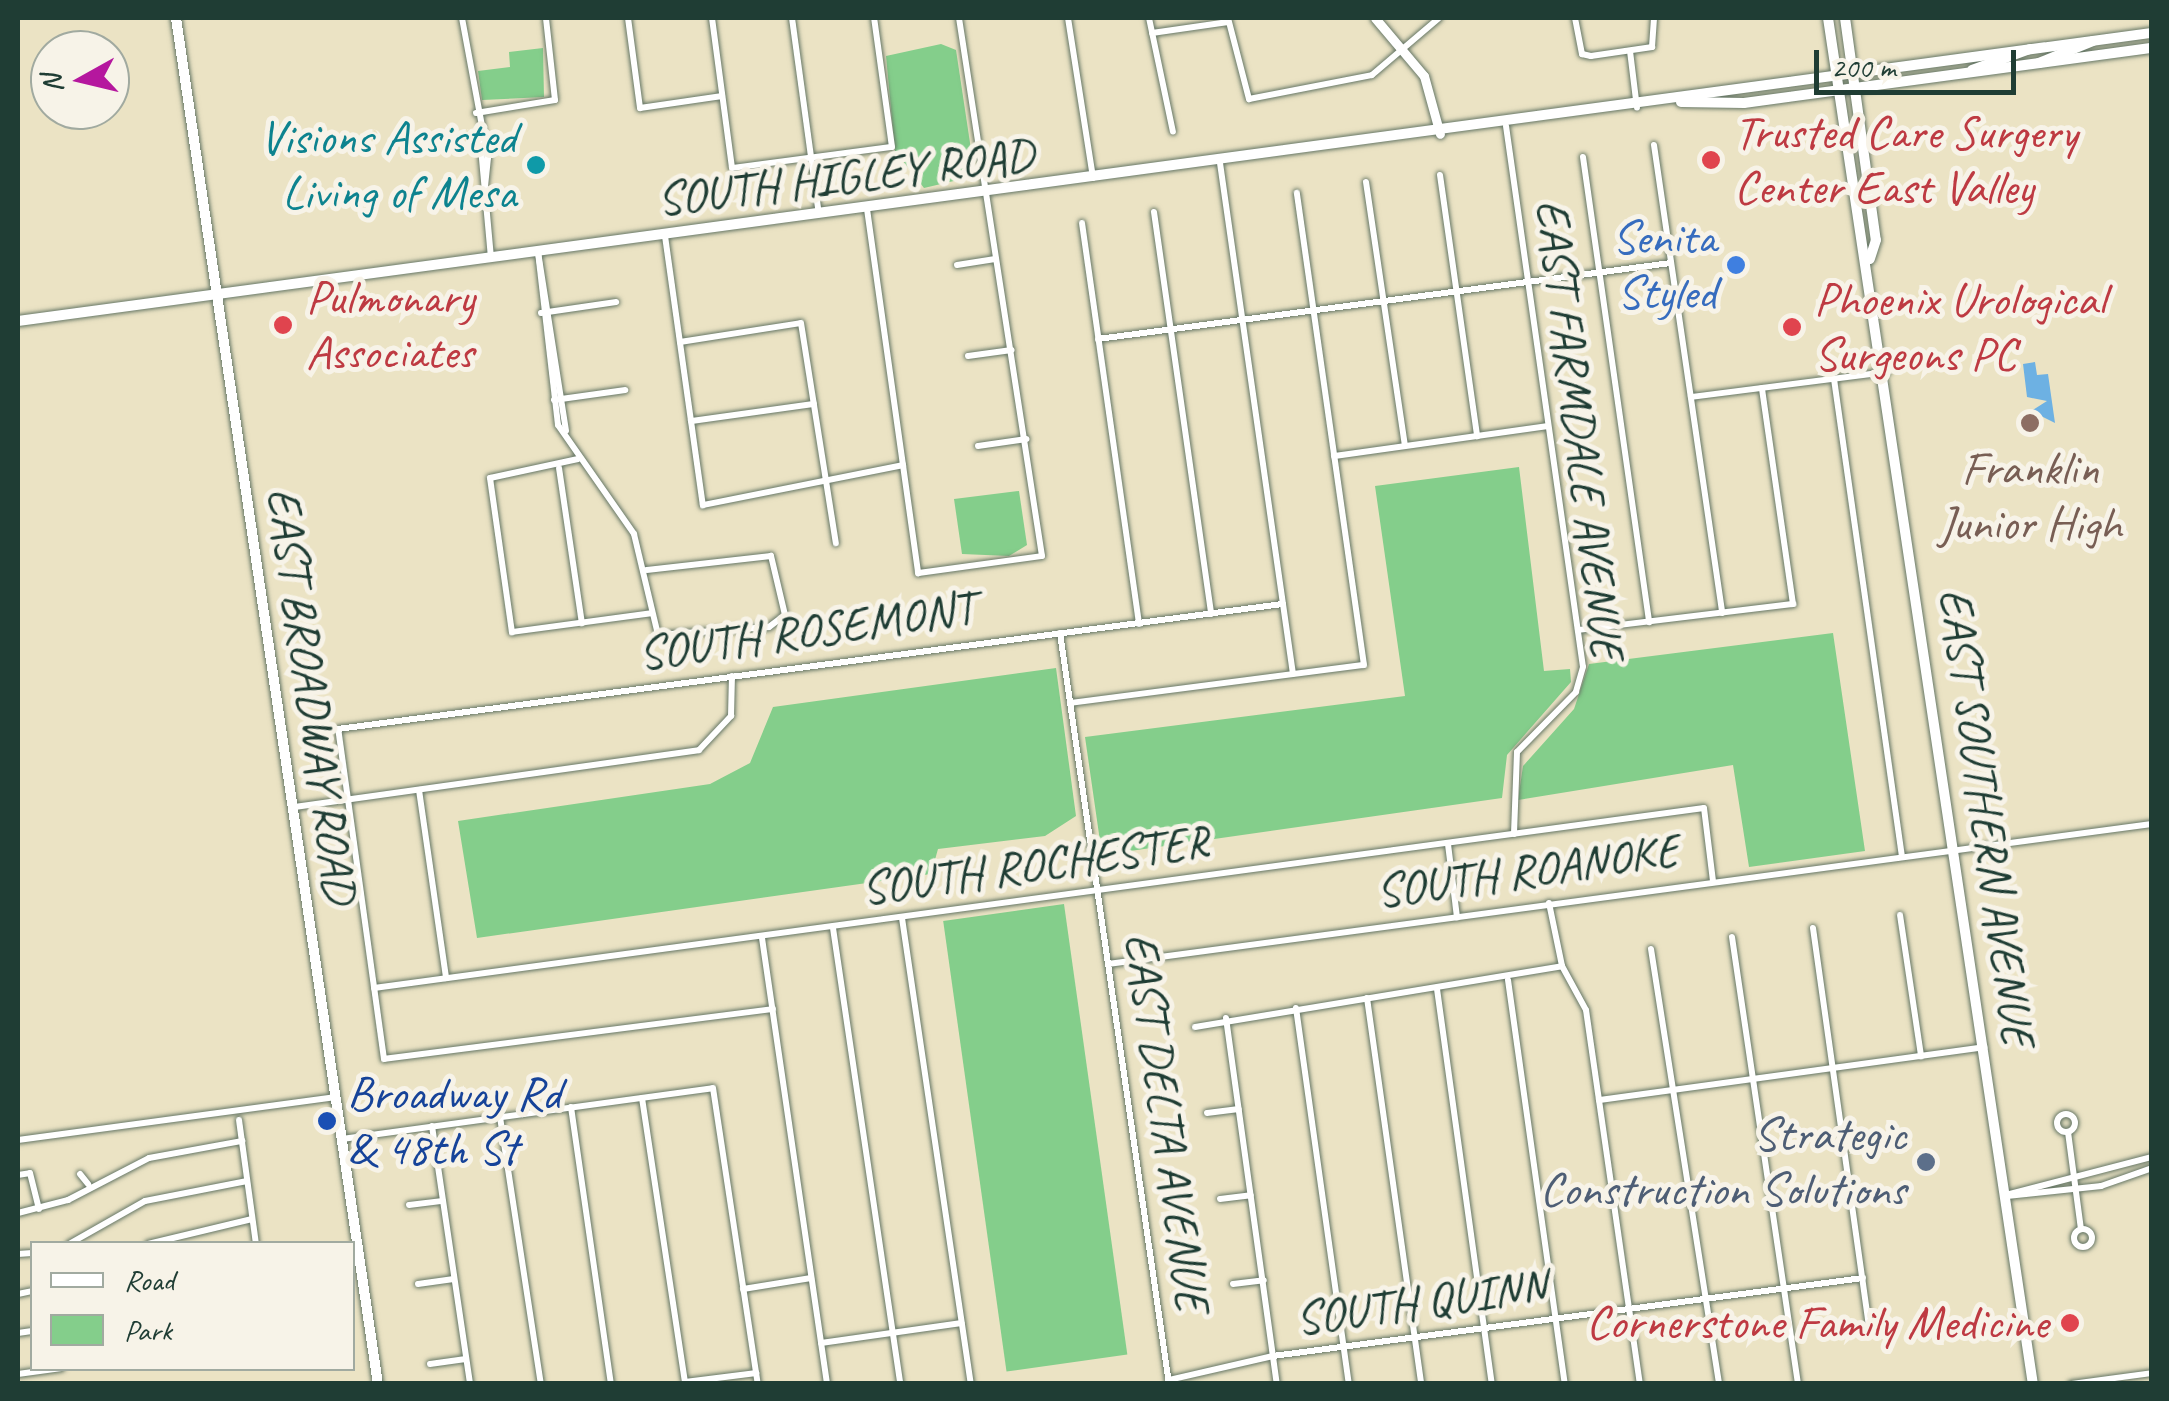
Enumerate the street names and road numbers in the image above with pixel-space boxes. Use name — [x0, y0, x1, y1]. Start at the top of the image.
street label: SOUTH HIGLEY ROAD — [652, 125, 1038, 229]
street label: EAST FARMDALE AVENUE — [1523, 197, 1637, 661]
street label: EAST BROADWAY ROAD — [254, 482, 370, 908]
street label: SOUTH ROSEMONT — [635, 579, 977, 683]
street label: EAST SOUTHERN AVENUE — [1926, 584, 2048, 1050]
street label: SOUTH ROCHESTER — [857, 812, 1213, 918]
street label: SOUTH ROANOKE — [1372, 821, 1682, 921]
street label: EAST DELTA AVENUE — [1112, 930, 1222, 1314]
street label: SOUTH QUINN — [1292, 1256, 1550, 1348]

